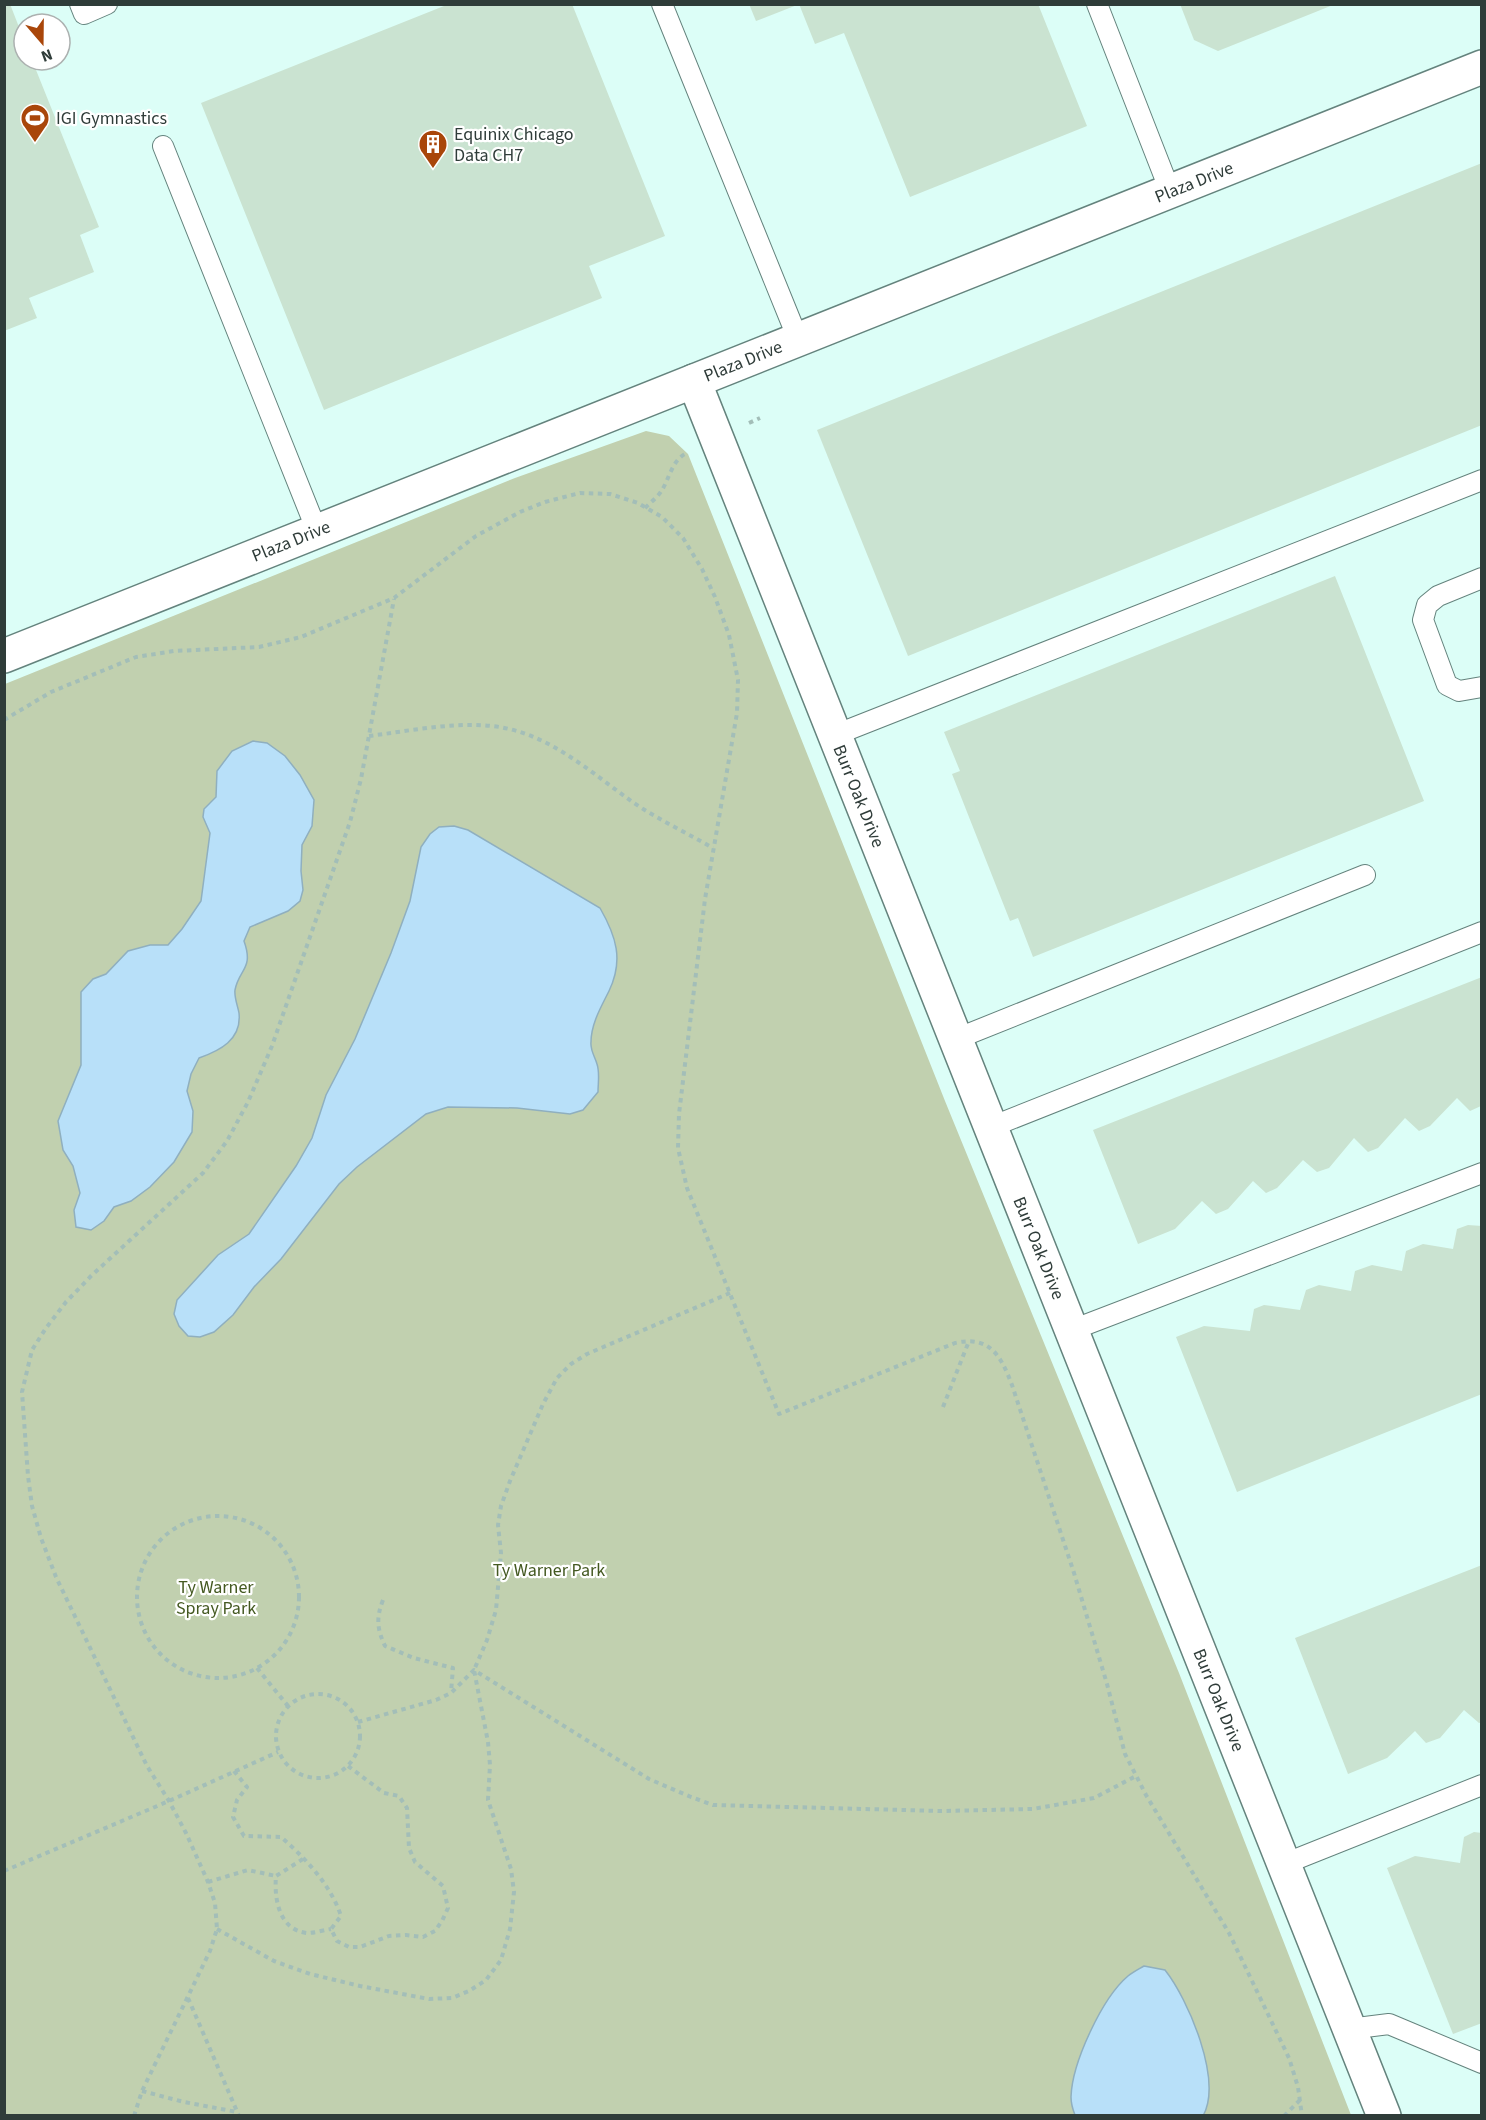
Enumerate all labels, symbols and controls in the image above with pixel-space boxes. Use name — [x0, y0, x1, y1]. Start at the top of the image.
north arrow — [12, 12, 72, 72]
text: N — [38, 43, 56, 67]
sports icon: IGI Gymnastics — [19, 102, 51, 144]
place label: IGI Gymnastics — [56, 106, 167, 131]
place label: Equinix Chicago Data CH7 — [454, 122, 574, 168]
building icon: Equinix Chicago Data CH7 — [417, 128, 449, 170]
street label: Plaza Drive — [1151, 155, 1237, 210]
street label: Plaza Drive — [700, 334, 786, 389]
street label: Plaza Drive — [248, 514, 334, 569]
street label: Burr Oak Drive — [827, 741, 891, 851]
street label: Burr Oak Drive — [1007, 1193, 1071, 1303]
park label: Ty Warner Park — [493, 1558, 605, 1583]
park label: Ty Warner Spray Park — [176, 1575, 256, 1621]
street label: Burr Oak Drive — [1187, 1645, 1251, 1755]

